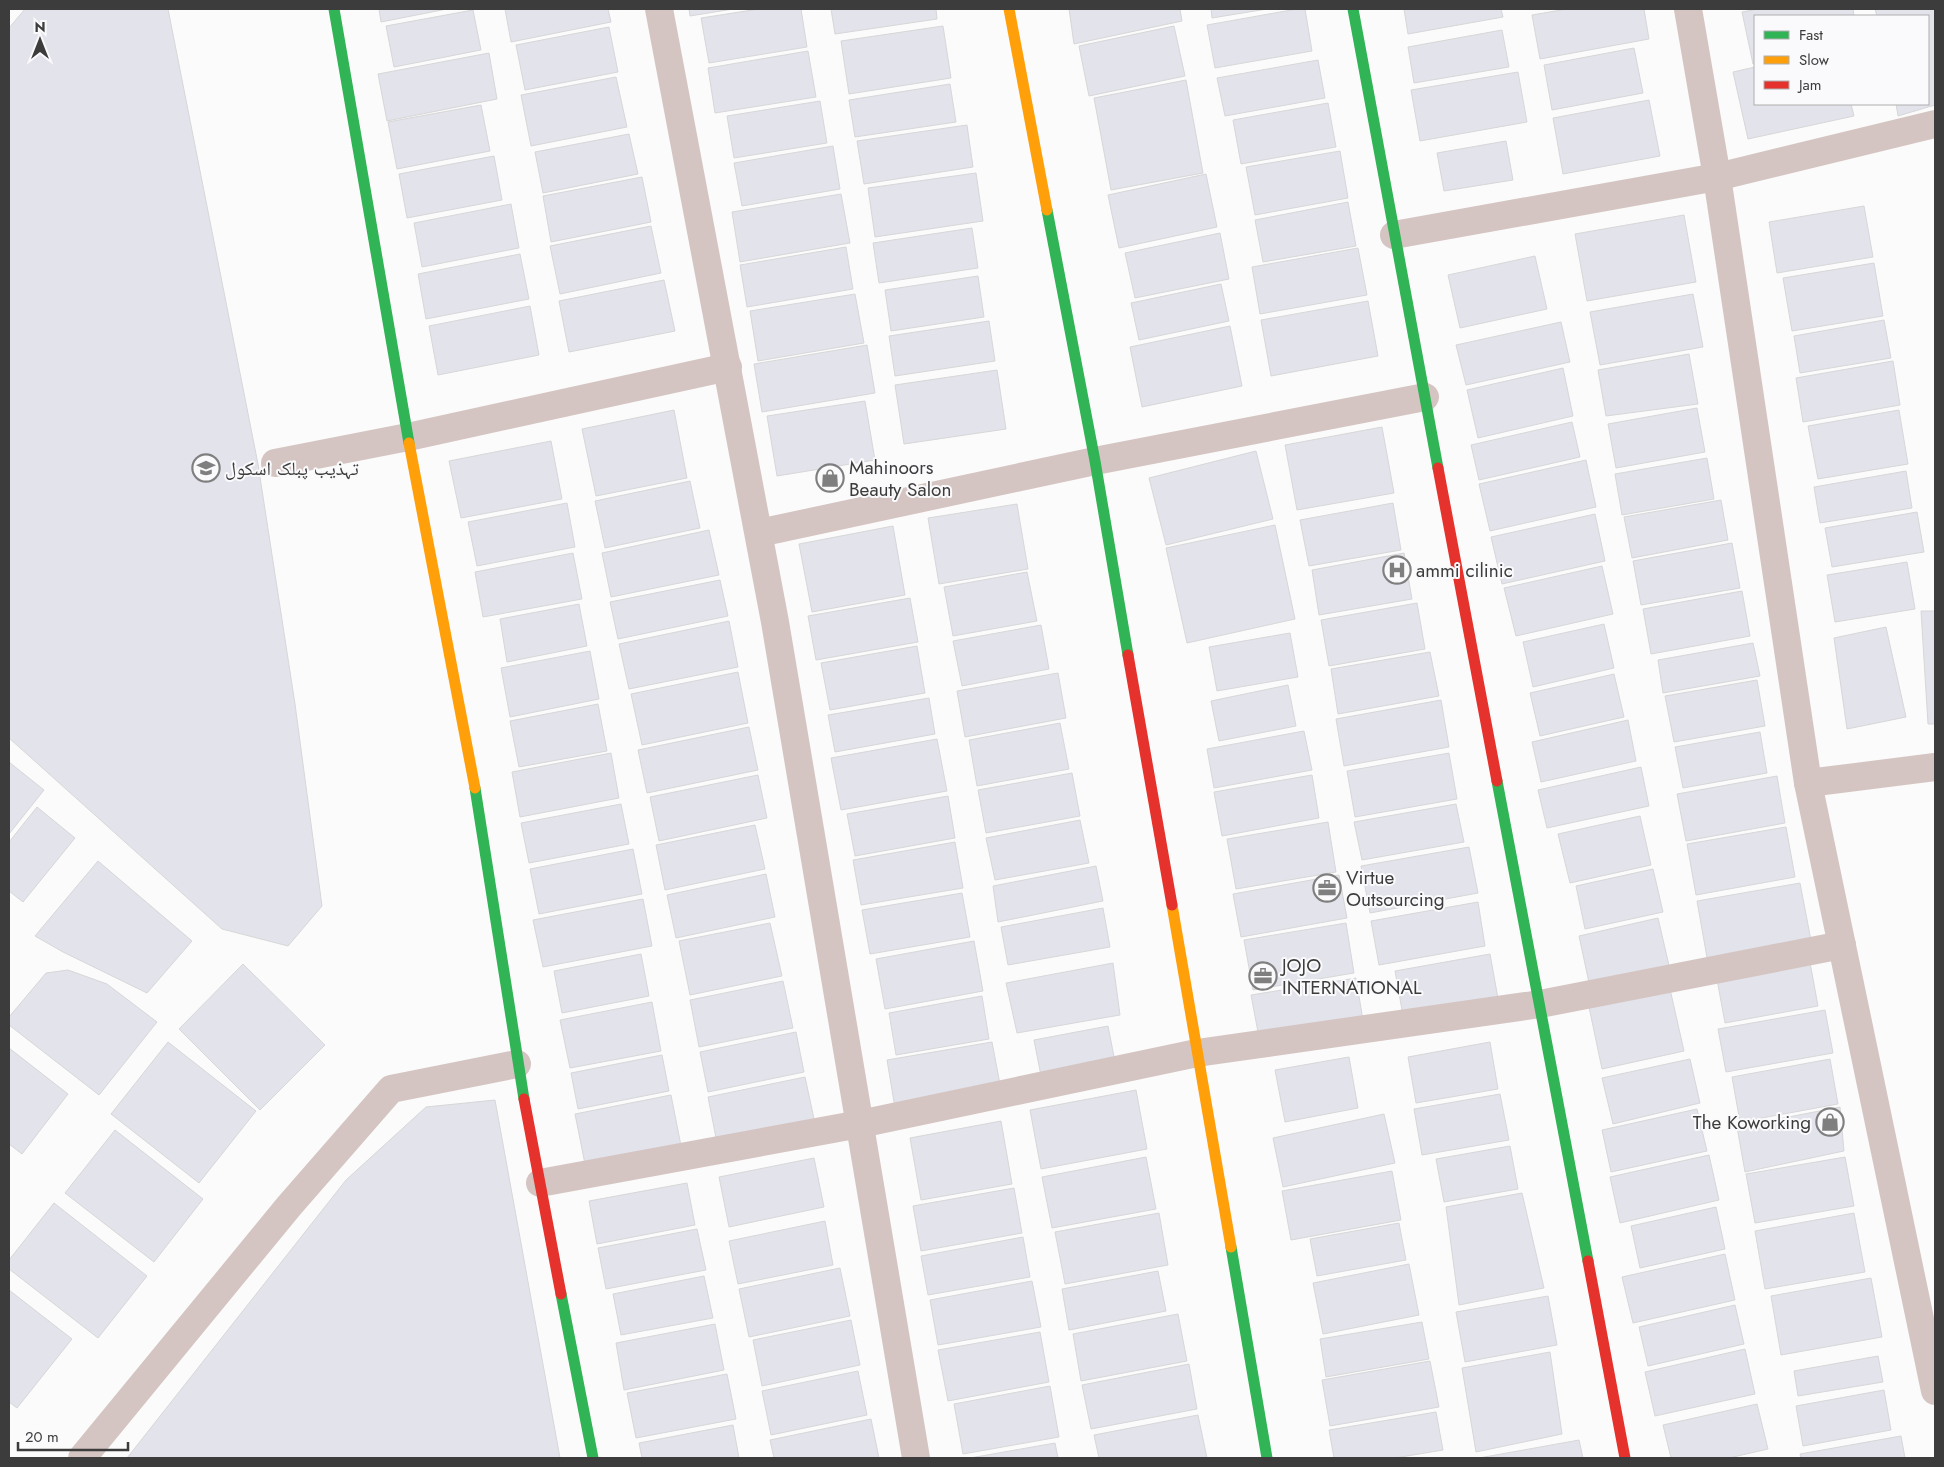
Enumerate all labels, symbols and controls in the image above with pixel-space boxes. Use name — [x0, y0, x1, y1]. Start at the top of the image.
north arrow — [15, 15, 65, 65]
legend — [1754, 15, 1929, 105]
text: N — [34, 17, 46, 37]
text: Fast — [1799, 24, 1823, 46]
text: Slow — [1799, 49, 1830, 71]
text: Jam — [1797, 74, 1822, 96]
school or university icon: تہذیب پبلک اسکول — [191, 453, 221, 483]
place label: Mahinoors Beauty Salon — [849, 454, 951, 503]
place label: تہذیب پبلک اسکول — [225, 455, 359, 482]
shop icon: Mahinoors Beauty Salon — [815, 463, 845, 493]
hospital icon: ammi cilinic — [1382, 555, 1412, 585]
place label: ammi cilinic — [1416, 557, 1513, 584]
place label: Virtue Outsourcing — [1346, 864, 1445, 913]
office icon: Virtue Outsourcing — [1312, 873, 1342, 903]
place label: JOJO INTERNATIONAL — [1279, 952, 1422, 1001]
office icon: JOJO INTERNATIONAL — [1248, 961, 1278, 991]
shop icon: The Koworking — [1815, 1107, 1845, 1137]
place label: The Koworking — [1693, 1109, 1811, 1136]
scale bar — [18, 1420, 128, 1452]
text: 20 m — [25, 1426, 59, 1448]

